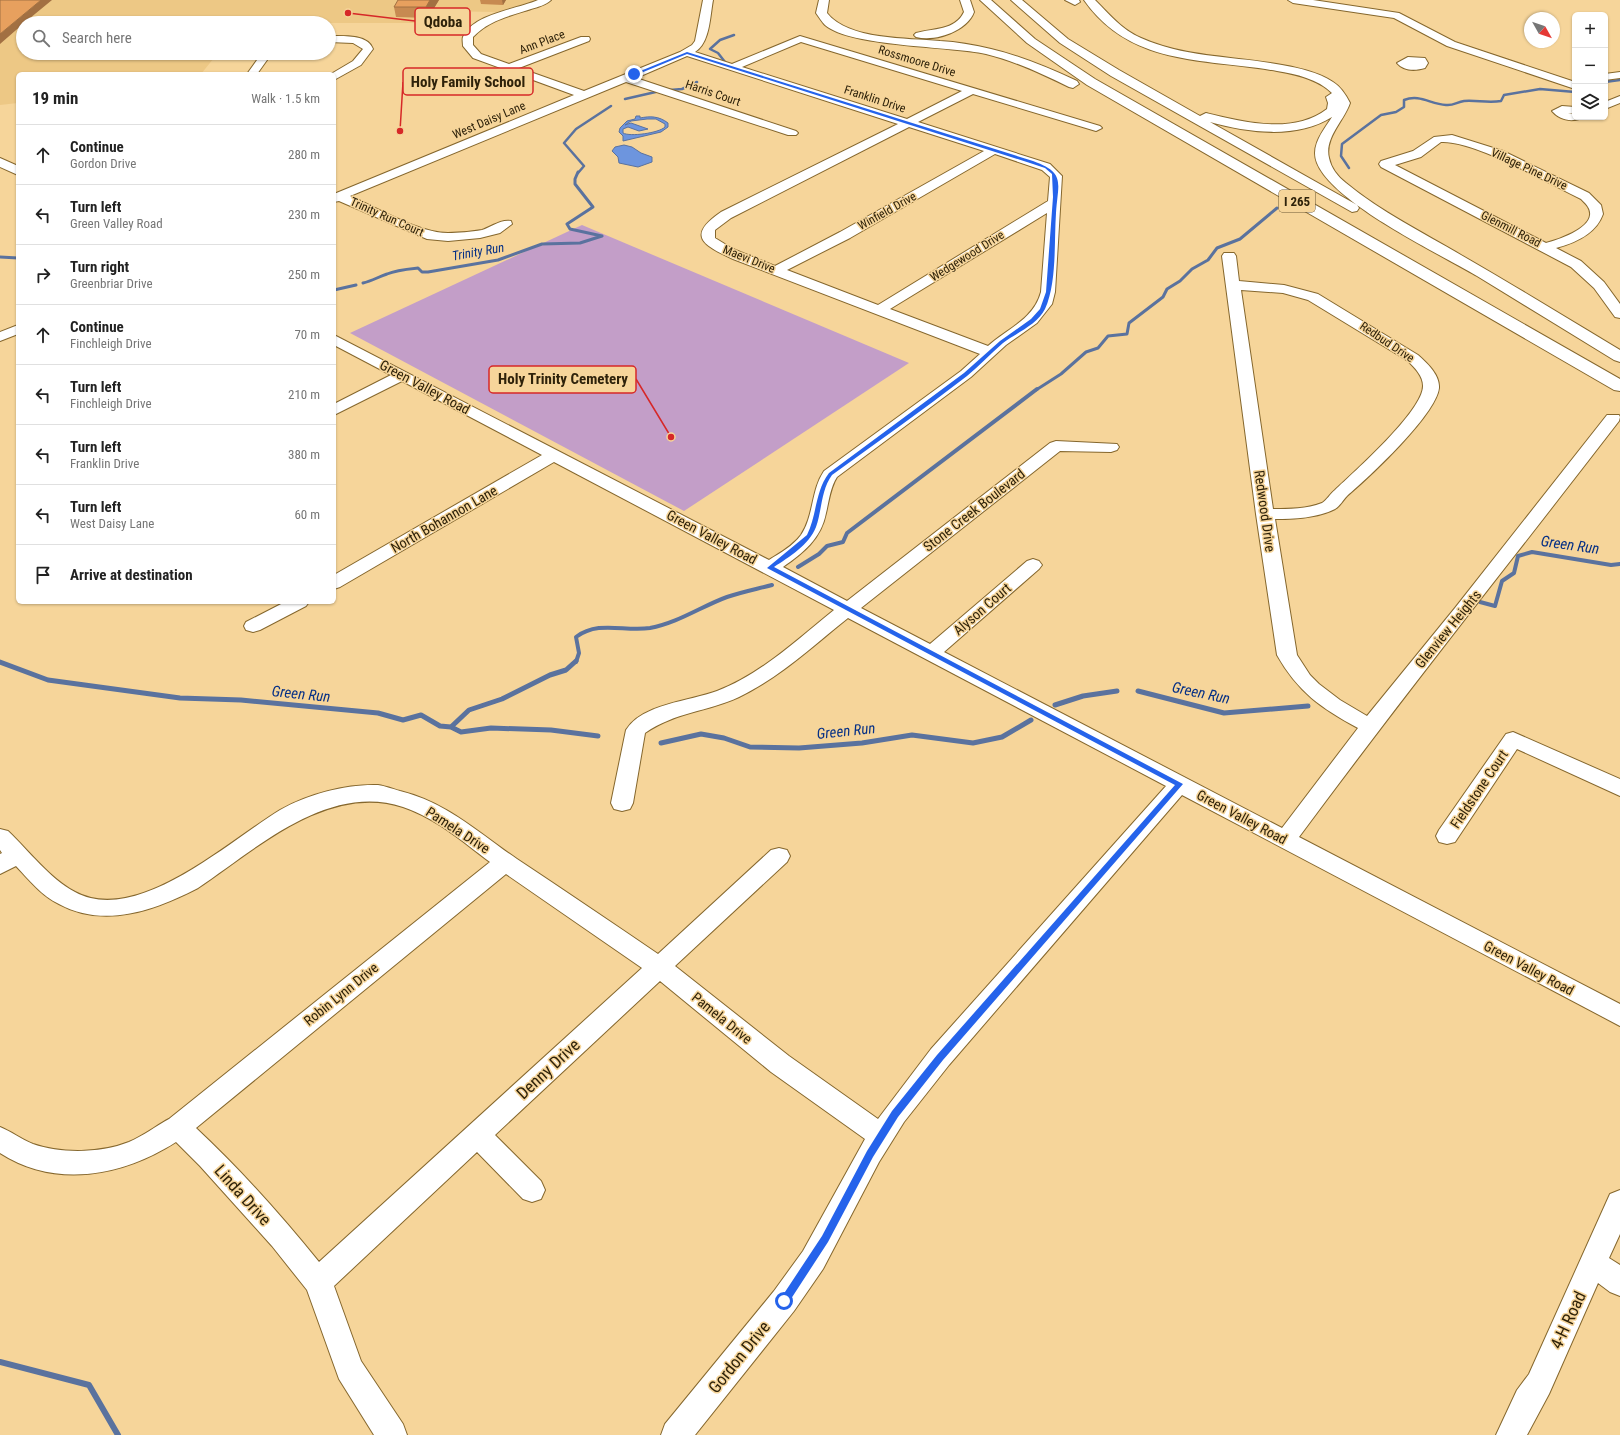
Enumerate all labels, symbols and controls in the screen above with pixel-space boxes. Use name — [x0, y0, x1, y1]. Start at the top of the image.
callout: Qdoba — [415, 8, 470, 35]
north arrow — [1524, 12, 1560, 48]
map controls — [1572, 12, 1608, 120]
button: + — [1572, 12, 1608, 48]
text: Qdoba — [424, 13, 462, 31]
search box — [16, 16, 336, 60]
icon: search — [30, 27, 52, 49]
street label: Ann Place — [517, 27, 567, 57]
text: Search here — [62, 29, 132, 47]
street label: Rossmoore Drive — [877, 43, 958, 80]
button: − — [1572, 48, 1608, 84]
route end — [625, 65, 643, 83]
callout: Holy Family School — [403, 68, 533, 95]
text: Holy Family School — [411, 73, 525, 91]
street label: Harris Court — [683, 77, 743, 109]
street label: Franklin Drive — [842, 82, 908, 116]
button: layers — [1572, 84, 1608, 120]
text: 19 min — [32, 88, 78, 108]
text: Walk · 1.5 km — [251, 91, 320, 106]
street label: West Daisy Lane — [450, 98, 528, 142]
text: Continue — [70, 138, 124, 156]
icon: ahead — [32, 144, 54, 166]
street label: Village Pine Drive — [1489, 145, 1570, 193]
text: 280 m — [288, 147, 320, 162]
text: Gordon Drive — [70, 156, 136, 171]
street label: Winfield Drive — [855, 189, 919, 233]
road number: I 265 — [1279, 190, 1315, 212]
street label: Trinity Run Court — [348, 195, 426, 240]
text: Turn left — [70, 198, 121, 216]
icon: left — [32, 204, 54, 226]
text: 230 m — [288, 207, 320, 222]
street label: Glenmill Road — [1479, 208, 1543, 250]
text: Green Valley Road — [70, 216, 163, 231]
street label: Wedgewood Drive — [927, 227, 1007, 284]
water label: Trinity Run — [451, 240, 505, 263]
street label: Maevi Drive — [721, 242, 777, 276]
text: Turn right — [70, 258, 129, 276]
icon: right — [32, 264, 54, 286]
text: 250 m — [288, 267, 320, 282]
text: Greenbriar Drive — [70, 276, 152, 291]
text: Continue — [70, 318, 124, 336]
street label: Redbud Drive — [1357, 319, 1417, 365]
icon: ahead — [32, 324, 54, 346]
text: 70 m — [294, 327, 320, 342]
text: Finchleigh Drive — [70, 336, 152, 351]
street label: Green Valley Road — [377, 357, 473, 417]
callout: Holy Trinity Cemetery — [489, 366, 636, 393]
text: Holy Trinity Cemetery — [498, 370, 628, 388]
text: Turn left — [70, 378, 121, 396]
icon: left — [32, 384, 54, 406]
text: 210 m — [288, 387, 320, 402]
text: Finchleigh Drive — [70, 396, 152, 411]
text: Turn left — [70, 438, 121, 456]
icon: left — [32, 444, 54, 466]
text: 380 m — [288, 447, 320, 462]
text: Franklin Drive — [70, 456, 139, 471]
street label: Stone Creek Boulevard — [920, 465, 1028, 555]
street label: Redwood Drive — [1251, 469, 1279, 553]
street label: North Bohannon Lane — [388, 482, 500, 556]
text: Turn left — [70, 498, 121, 516]
icon: left — [32, 504, 54, 526]
text: 60 m — [294, 507, 320, 522]
street label: Green Valley Road — [664, 507, 760, 567]
text: West Daisy Lane — [70, 516, 154, 531]
water label: Green Run — [1540, 532, 1600, 558]
icon: arrive — [32, 564, 54, 586]
text: Arrive at destination — [70, 566, 193, 584]
street label: Alyson Court — [950, 580, 1014, 638]
street label: Glenview Heights — [1412, 587, 1484, 671]
water label: Green Run — [1170, 678, 1232, 708]
water label: Green Run — [271, 682, 331, 706]
water label: Green Run — [816, 719, 876, 743]
street label: Fieldstone Court — [1447, 747, 1511, 831]
street label: Green Valley Road — [1194, 787, 1290, 847]
street label: Pamela Drive — [423, 804, 493, 857]
street label: Green Valley Road — [1481, 938, 1577, 998]
street label: Robin Lynn Drive — [301, 959, 382, 1029]
street label: Pamela Drive — [689, 989, 756, 1047]
street label: Denny Drive — [512, 1035, 584, 1103]
street label: Linda Drive — [211, 1161, 275, 1229]
street label: 4-H Road — [1546, 1288, 1590, 1352]
route start — [775, 1292, 793, 1310]
street label: Gordon Drive — [704, 1317, 774, 1397]

